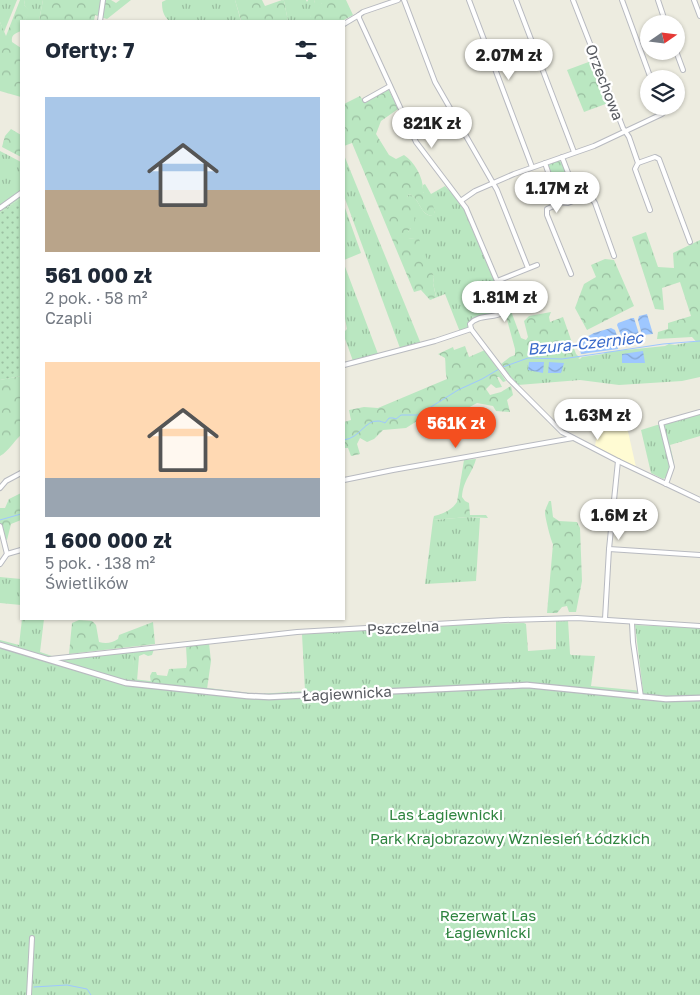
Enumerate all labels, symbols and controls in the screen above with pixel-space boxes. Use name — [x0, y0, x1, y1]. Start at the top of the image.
north arrow — [640, 15, 685, 60]
map controls — [640, 15, 685, 115]
icon: filters — [292, 36, 320, 64]
text: Oferty: 7 — [45, 37, 134, 63]
pin: 2.07M zł — [457, 38, 561, 81]
street label: Orzechowa — [582, 41, 628, 123]
text: 2.07M zł — [476, 45, 542, 65]
button: layers — [640, 70, 685, 115]
pin: 821K zł — [386, 106, 478, 149]
text: 821K zł — [403, 113, 461, 133]
icon: home — [138, 130, 228, 220]
pin: 1.17M zł — [505, 172, 609, 214]
text: 1.17M zł — [526, 178, 588, 198]
text: 561 000 zł — [45, 262, 152, 288]
pin: 1.81M zł — [453, 280, 557, 323]
text: 1.81M zł — [473, 287, 537, 307]
text: 2 pok. · 58 m² — [45, 288, 147, 308]
text: Czapli — [45, 308, 92, 328]
water label: Bzura-Czerniec — [526, 327, 645, 359]
icon: home — [138, 395, 228, 485]
pin: 1.63M zł — [546, 398, 650, 441]
text: 1.63M zł — [565, 405, 631, 425]
pin: 561K zł — [410, 406, 502, 449]
text: 561K zł — [427, 413, 485, 433]
pin: 1.6M zł — [573, 498, 665, 541]
text: 1.6M zł — [591, 505, 647, 525]
text: 1 600 000 zł — [45, 527, 172, 553]
text: 5 pok. · 138 m² — [45, 553, 155, 573]
text: Świetlików — [45, 573, 129, 593]
street label: Pszczelna — [366, 616, 440, 638]
street label: Łagiewnicka — [302, 682, 392, 704]
park label: Las Łagiewnicki — [389, 805, 503, 823]
park label: Park Krajobrazowy Wzniesień Łódzkich — [370, 829, 650, 847]
park label: Rezerwat Las Łagiewnicki — [440, 906, 536, 941]

